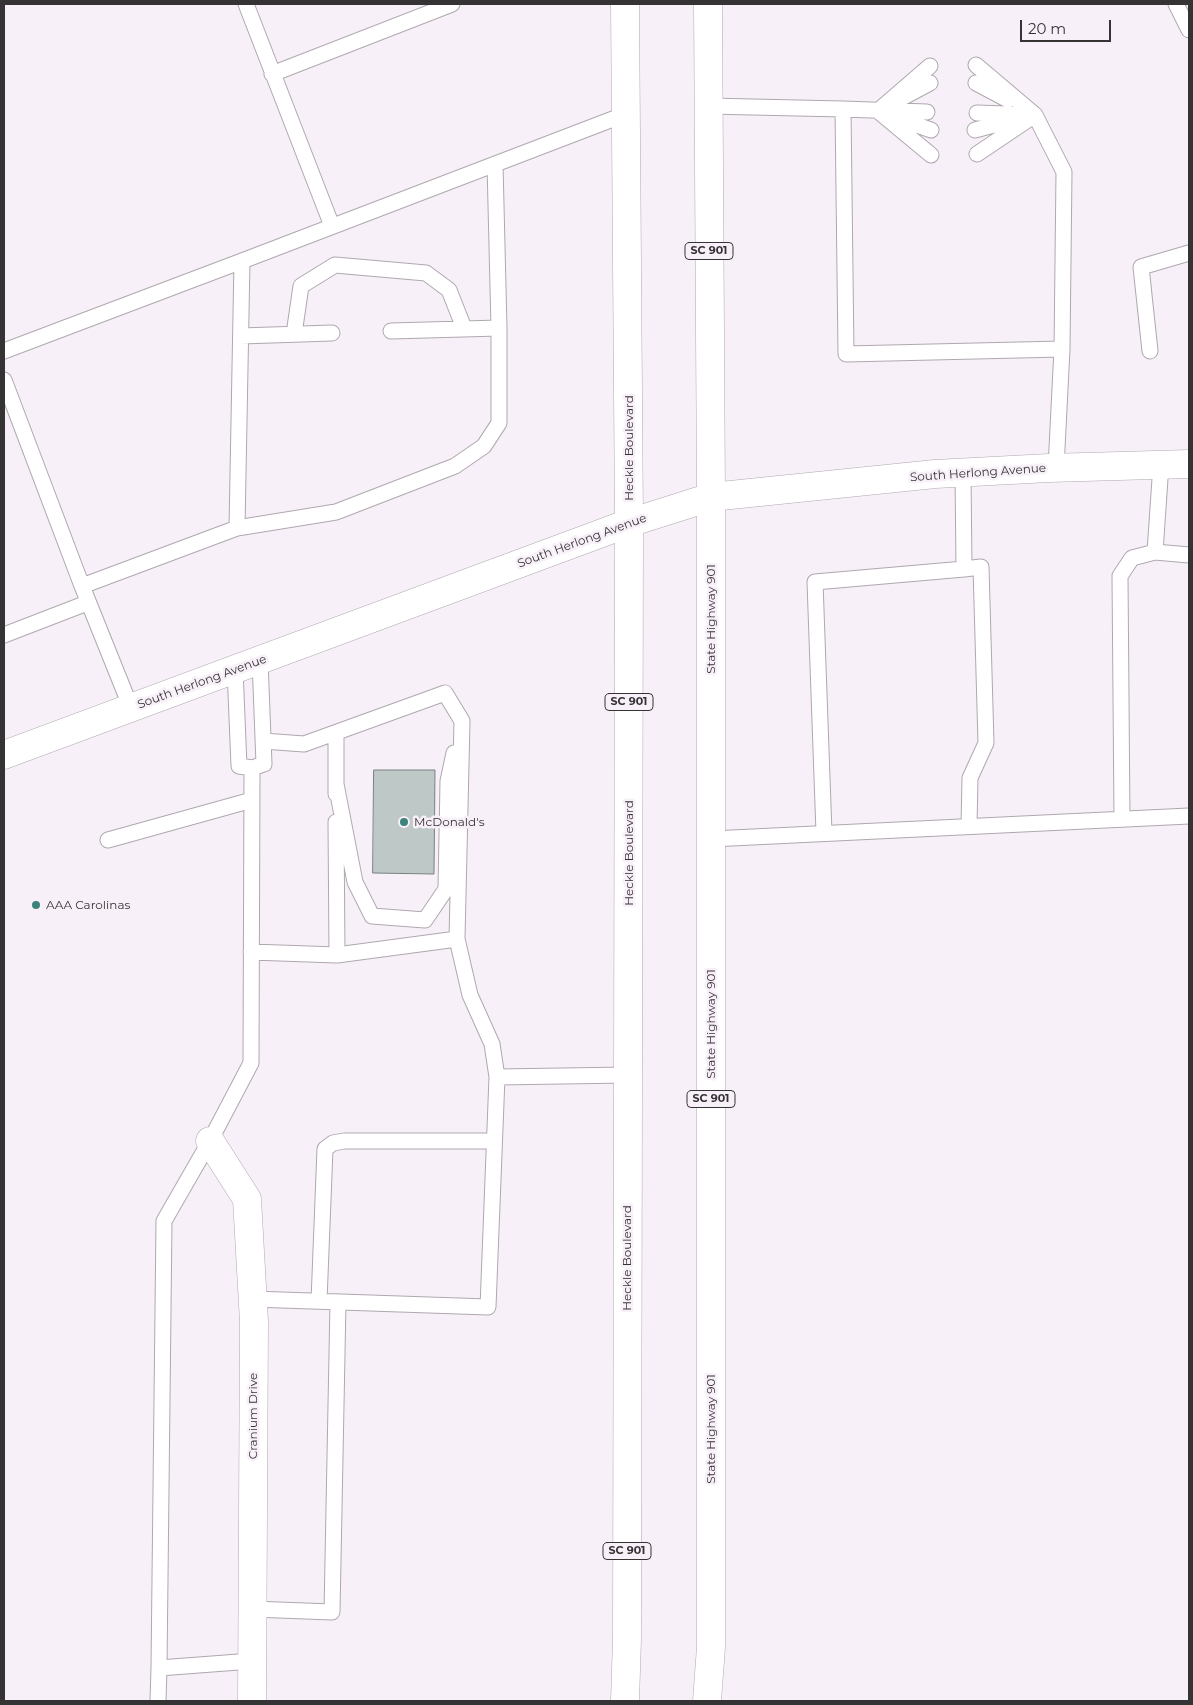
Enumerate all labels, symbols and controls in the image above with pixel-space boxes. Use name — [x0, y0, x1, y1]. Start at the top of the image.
scale bar — [1023, 10, 1114, 42]
text: 20 m — [1028, 19, 1066, 38]
road number: SC 901 — [685, 242, 733, 260]
street label: Heckle Boulevard — [622, 395, 636, 501]
street label: South Herlong Avenue — [909, 461, 1047, 485]
street label: South Herlong Avenue — [515, 511, 649, 571]
street label: State Highway 901 — [704, 564, 718, 674]
street label: South Herlong Avenue — [135, 652, 269, 712]
road number: SC 901 — [605, 694, 653, 710]
street label: Heckle Boulevard — [622, 800, 636, 906]
place label: McDonald's — [414, 815, 484, 829]
marker: McDonald's — [398, 816, 410, 828]
place label: AAA Carolinas — [46, 898, 130, 912]
marker: AAA Carolinas — [30, 899, 42, 911]
street label: State Highway 901 — [704, 969, 718, 1079]
road number: SC 901 — [687, 1090, 735, 1108]
street label: Heckle Boulevard — [620, 1205, 634, 1311]
street label: Cranium Drive — [246, 1373, 260, 1459]
street label: State Highway 901 — [704, 1374, 718, 1484]
road number: SC 901 — [603, 1542, 651, 1560]

